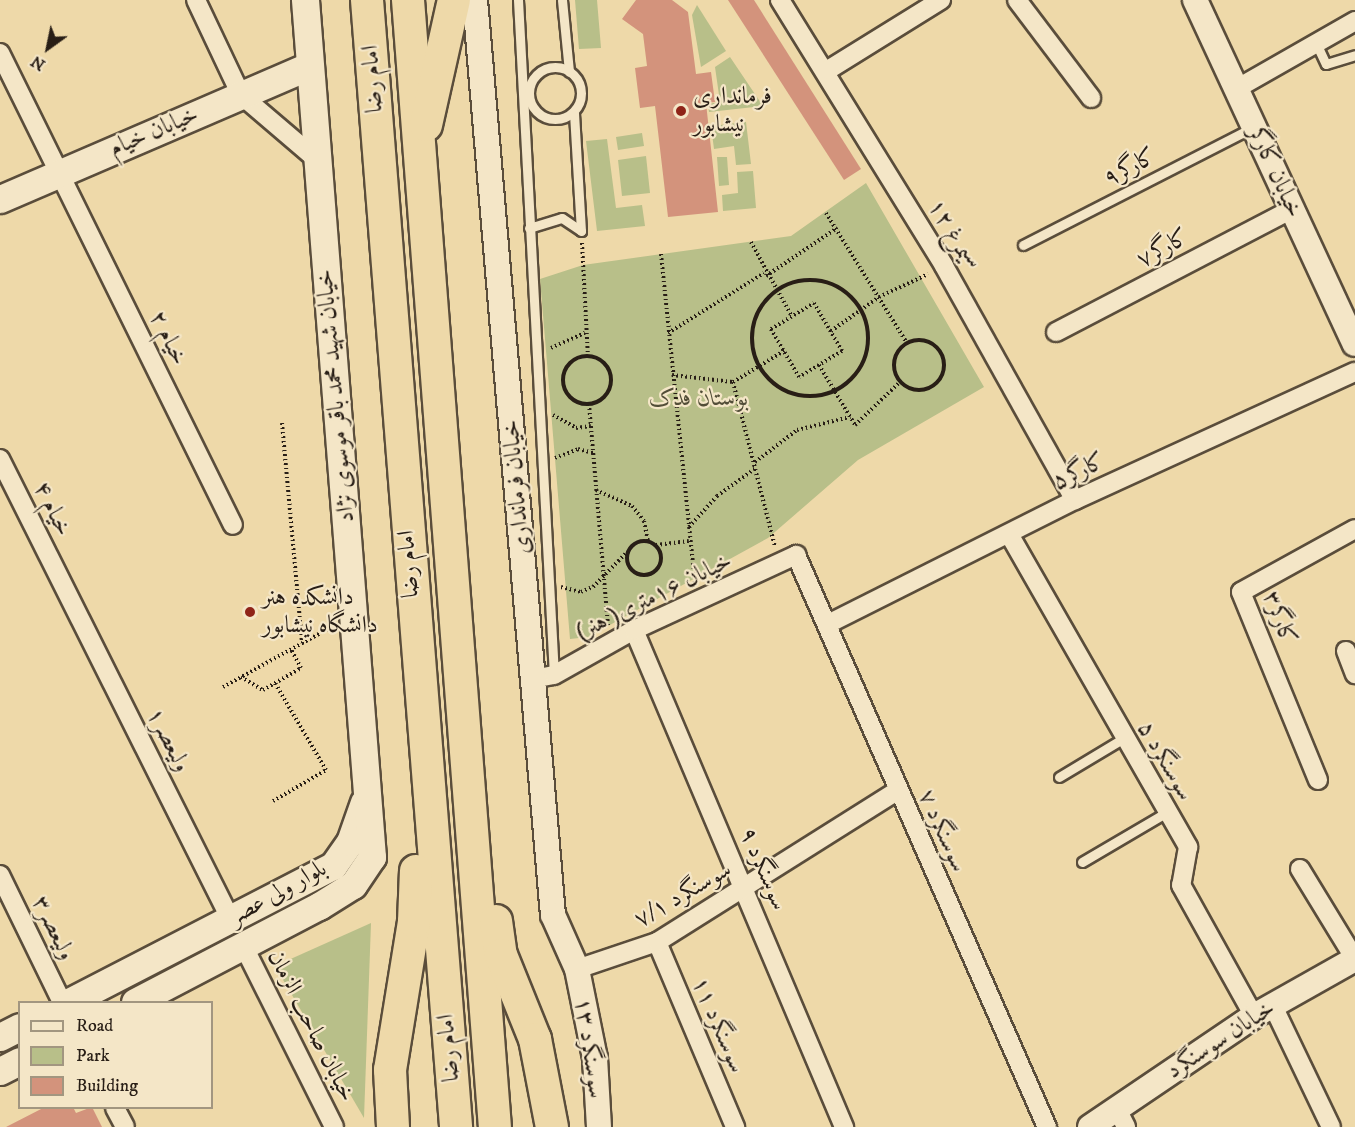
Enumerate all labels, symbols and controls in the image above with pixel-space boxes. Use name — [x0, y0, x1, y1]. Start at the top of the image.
north arrow — [18, 18, 78, 78]
street label: امام رضا — [356, 44, 390, 114]
text: N — [27, 51, 49, 75]
place label: فرمانداری نیشابور — [693, 83, 772, 139]
street label: خیابان خیام — [105, 100, 203, 164]
marker: فرمانداری نیشابور — [674, 104, 688, 118]
street label: خیابان کارگر — [1241, 122, 1309, 222]
street label: کارگر۹ — [1099, 143, 1161, 193]
street label: سیمرغ ۱۲ — [921, 194, 985, 276]
street label: کارگر۷ — [1132, 223, 1194, 275]
street label: خیابان شهید محمد باقر موسوی نژاد — [311, 268, 361, 524]
street label: خیام ۲ — [143, 306, 193, 370]
park label: بوستان فدک — [649, 385, 749, 413]
street label: خیابان فرمانداری — [497, 419, 537, 555]
street label: کارگر۵ — [1048, 447, 1110, 497]
street label: خیام ۴ — [26, 477, 78, 541]
street label: امام رضا — [392, 529, 426, 599]
street label: خیابان ۱۶متری( هنر) — [571, 547, 737, 647]
place label: دانشکده هنر دانشگاه نیشابور — [262, 584, 378, 640]
street label: کارگر۳ — [1256, 587, 1302, 649]
marker: دانشکده هنر دانشگاه نیشابور — [243, 605, 257, 619]
street label: ولیعصر۱ — [140, 703, 196, 777]
street label: سوسنگرد ۵ — [1131, 716, 1199, 806]
street label: سوسنگرد ۷ — [911, 785, 973, 877]
street label: سوسنگرد ۹ — [733, 823, 793, 915]
street label: بلوار ولی عصر — [224, 854, 332, 932]
street label: سوسنگرد ۷/۱ — [629, 856, 737, 934]
street label: ولیعصر۳ — [25, 891, 81, 965]
street label: خیابان صاحب الزمان — [260, 945, 362, 1107]
street label: سوسنگرد ۱۱ — [685, 973, 751, 1077]
street label: خیابان سوسنگرد — [1161, 994, 1281, 1086]
street label: سوسنگرد ۱۳ — [568, 996, 610, 1100]
legend — [18, 1001, 213, 1109]
street label: امام رضا — [432, 1013, 466, 1083]
text: Road — [76, 1015, 113, 1037]
text: Park — [76, 1045, 110, 1067]
text: Building — [76, 1075, 138, 1097]

